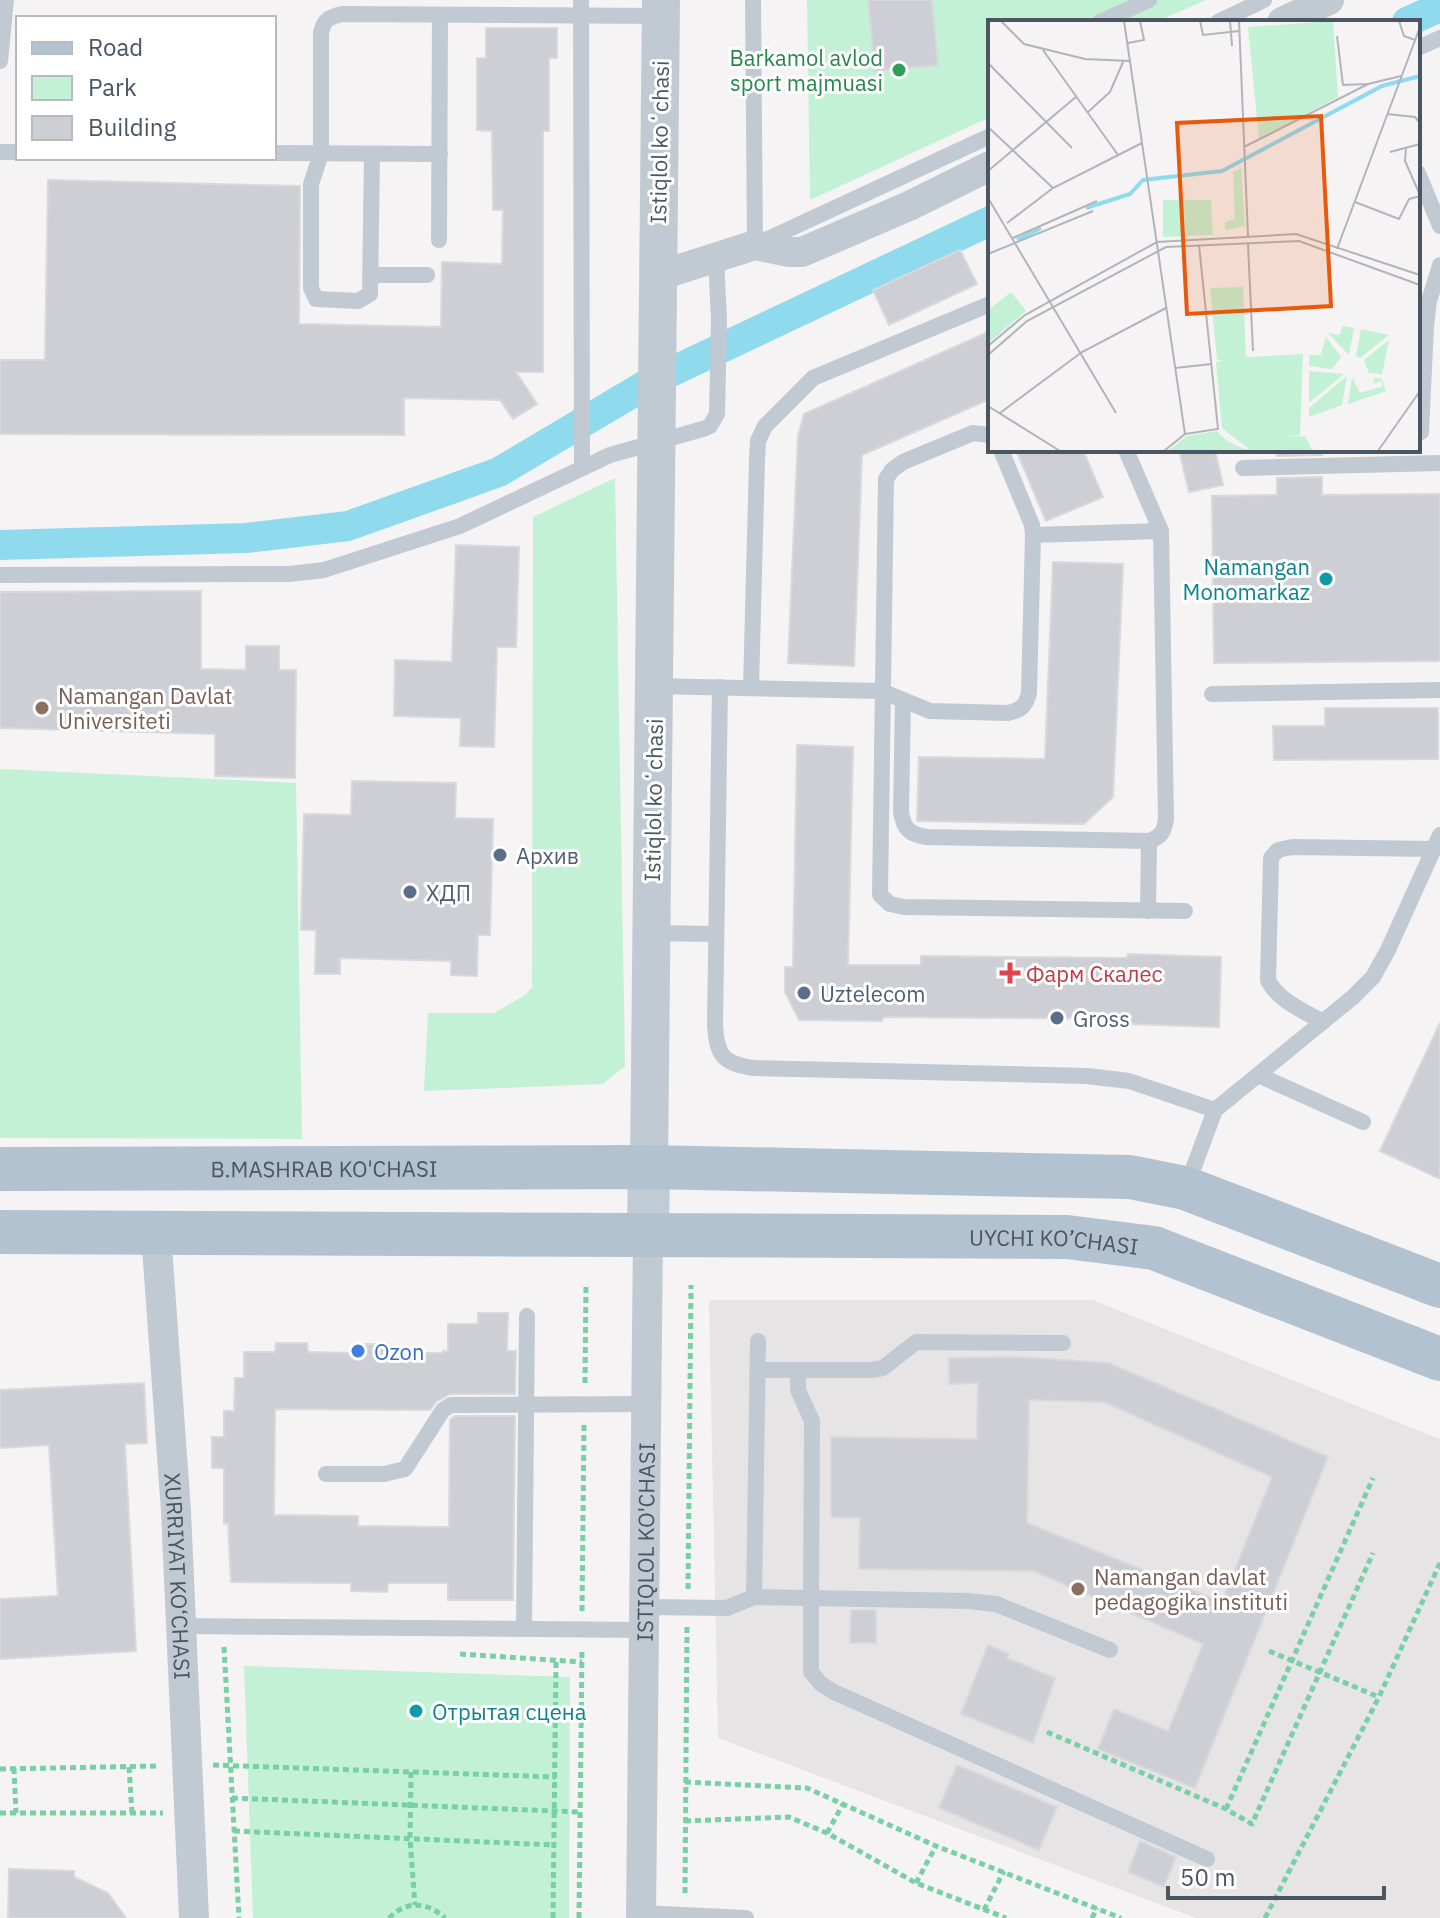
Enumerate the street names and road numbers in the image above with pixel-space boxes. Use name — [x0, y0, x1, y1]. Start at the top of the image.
street label: Istiqlol koʻchasi — [643, 60, 675, 224]
street label: Istiqlol koʻchasi — [637, 718, 669, 882]
street label: B.MASHRAB KO'CHASI — [210, 1153, 438, 1183]
street label: UYCHI KO’CHASI — [969, 1222, 1140, 1260]
street label: ISTIQLOL KO'CHASI — [629, 1442, 660, 1642]
street label: XURRIYAT KO‘CHASI — [159, 1472, 198, 1680]

